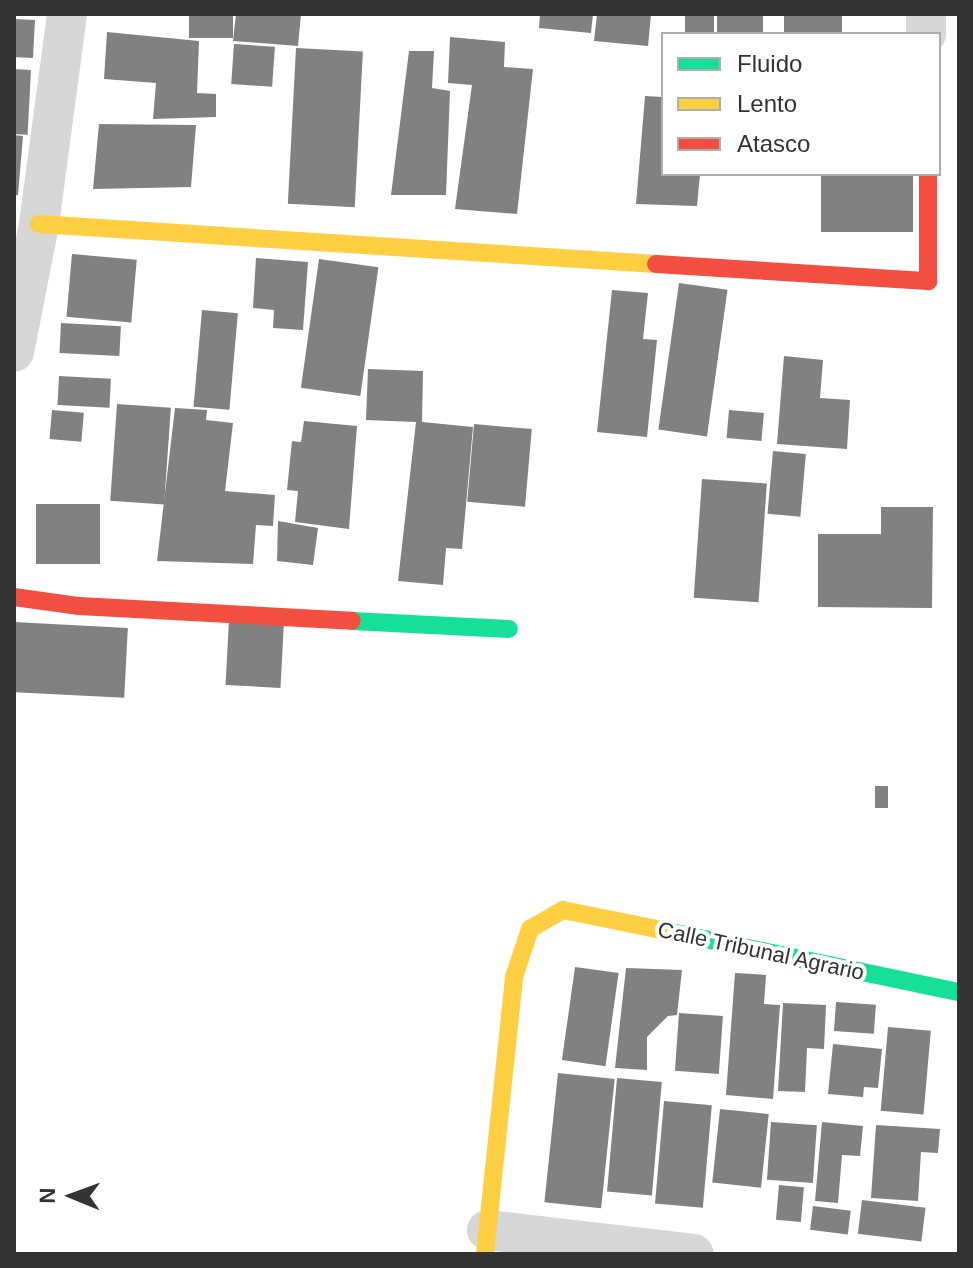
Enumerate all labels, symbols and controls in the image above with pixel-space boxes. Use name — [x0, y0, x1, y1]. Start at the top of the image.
legend — [661, 32, 941, 176]
text: Fluido — [737, 50, 802, 77]
text: Lento — [737, 90, 797, 117]
text: Atasco — [737, 130, 810, 157]
street label: Calle Tribunal Agrario — [655, 916, 867, 986]
north arrow — [32, 1156, 112, 1236]
text: N — [35, 1187, 60, 1204]

